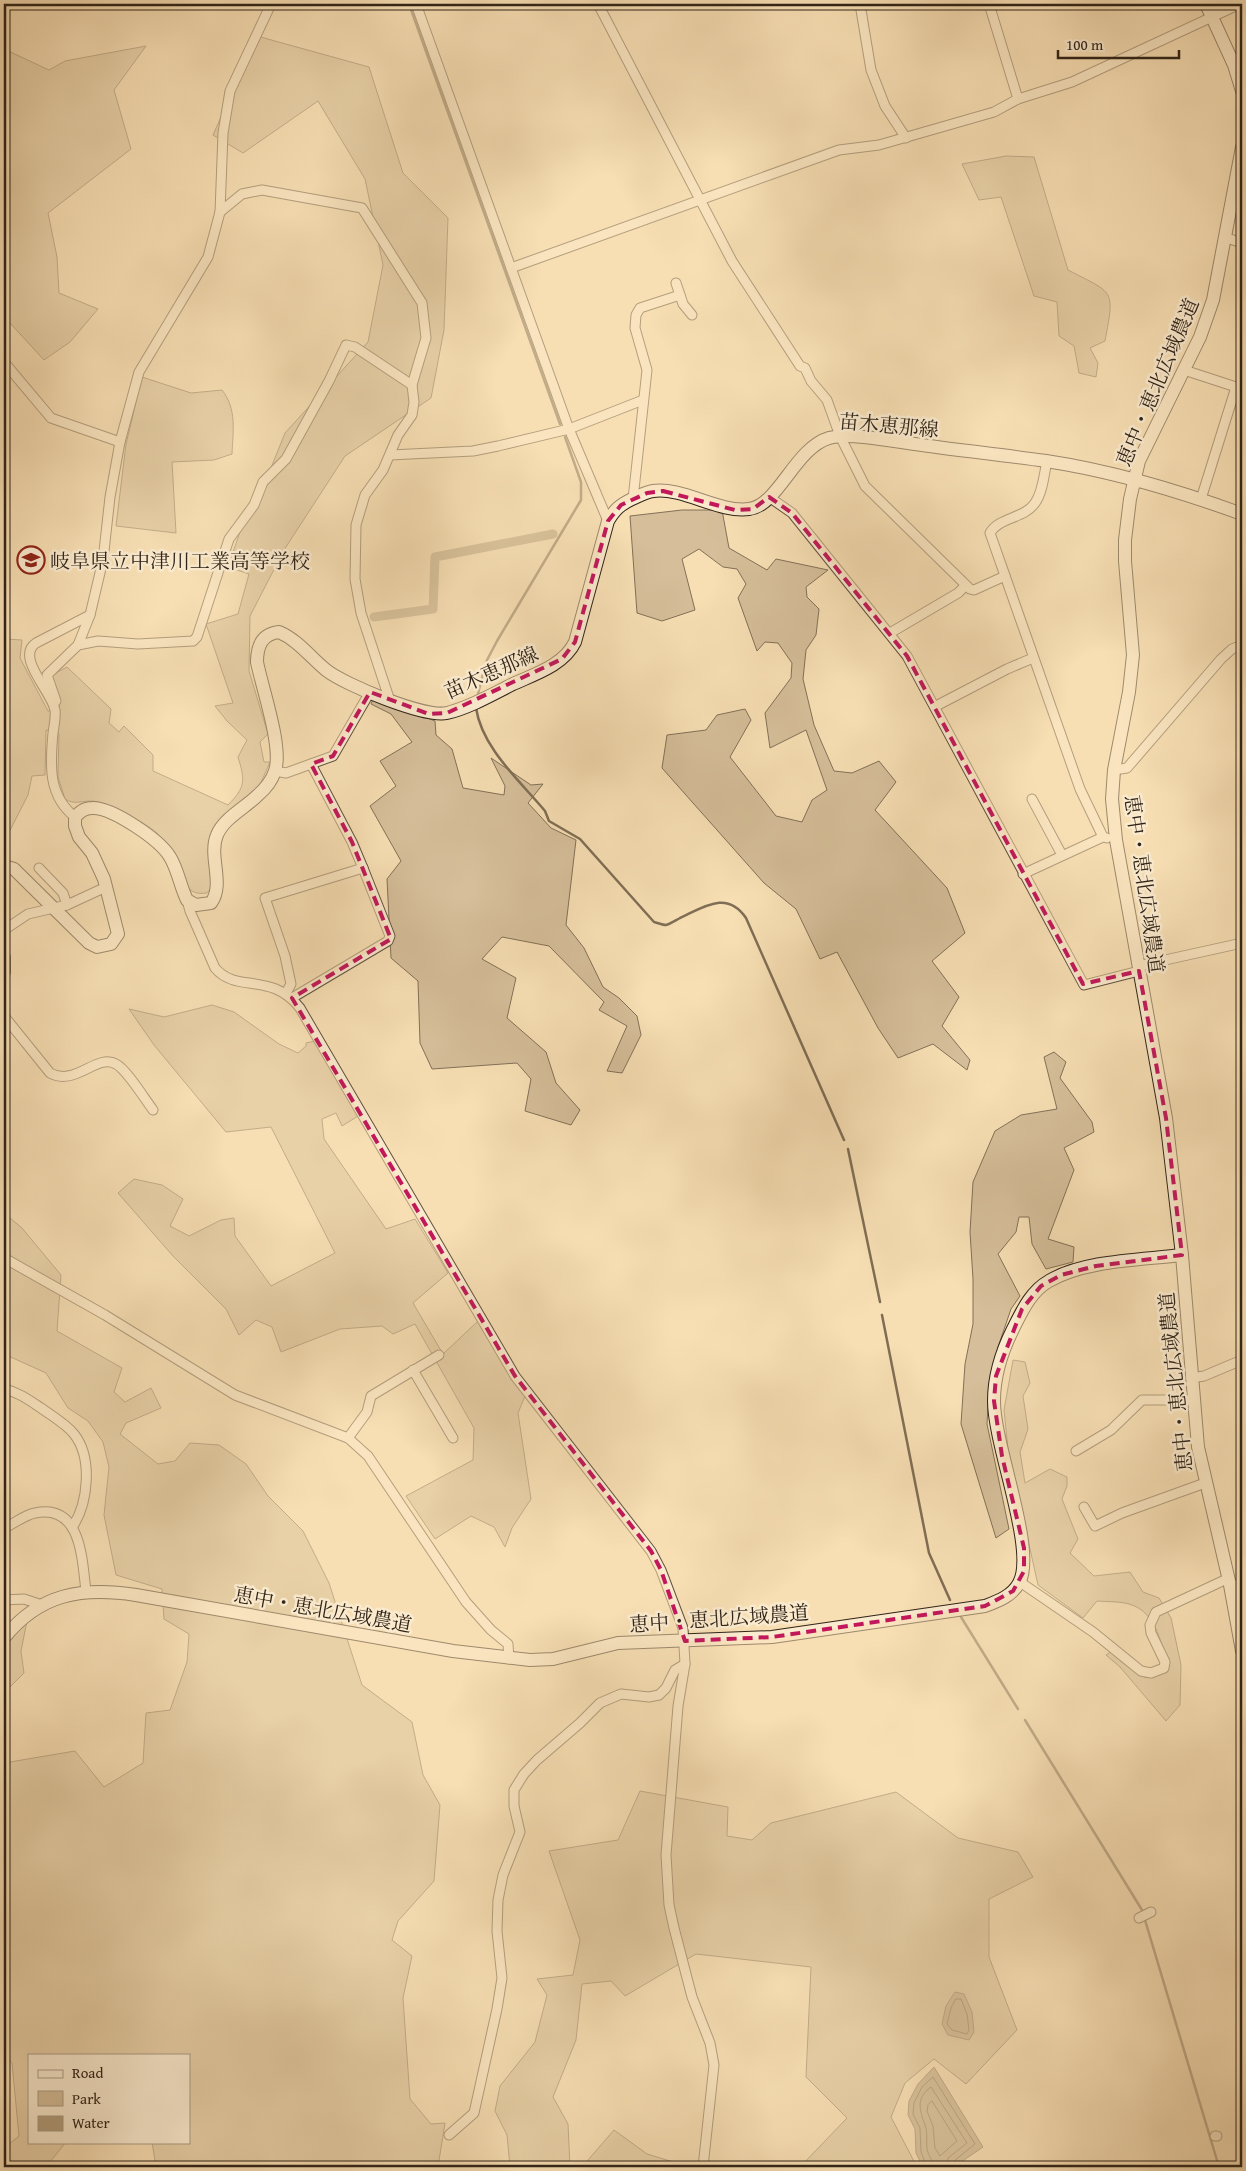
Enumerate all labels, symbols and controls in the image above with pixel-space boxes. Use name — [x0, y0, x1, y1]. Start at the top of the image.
scale bar — [1058, 28, 1180, 60]
text: 100 m — [1066, 34, 1104, 55]
street label: 恵中・恵北広域農道 — [1108, 293, 1206, 471]
street label: 苗木恵那線 — [838, 406, 940, 444]
school or university icon: 岐阜県立中津川工業高等学校 — [16, 545, 46, 575]
place label: 岐阜県立中津川工業高等学校 — [50, 546, 310, 575]
street label: 苗木恵那線 — [439, 638, 543, 706]
street label: 恵中・恵北広域農道 — [1118, 793, 1172, 975]
street label: 恵中・恵北広域農道 — [1151, 1291, 1199, 1473]
street label: 恵中・恵北広域農道 — [232, 1579, 414, 1639]
street label: 恵中・恵北広域農道 — [628, 1597, 810, 1639]
legend — [28, 2054, 190, 2144]
text: Road — [72, 2062, 103, 2083]
text: Park — [72, 2088, 101, 2109]
text: Water — [72, 2112, 110, 2133]

